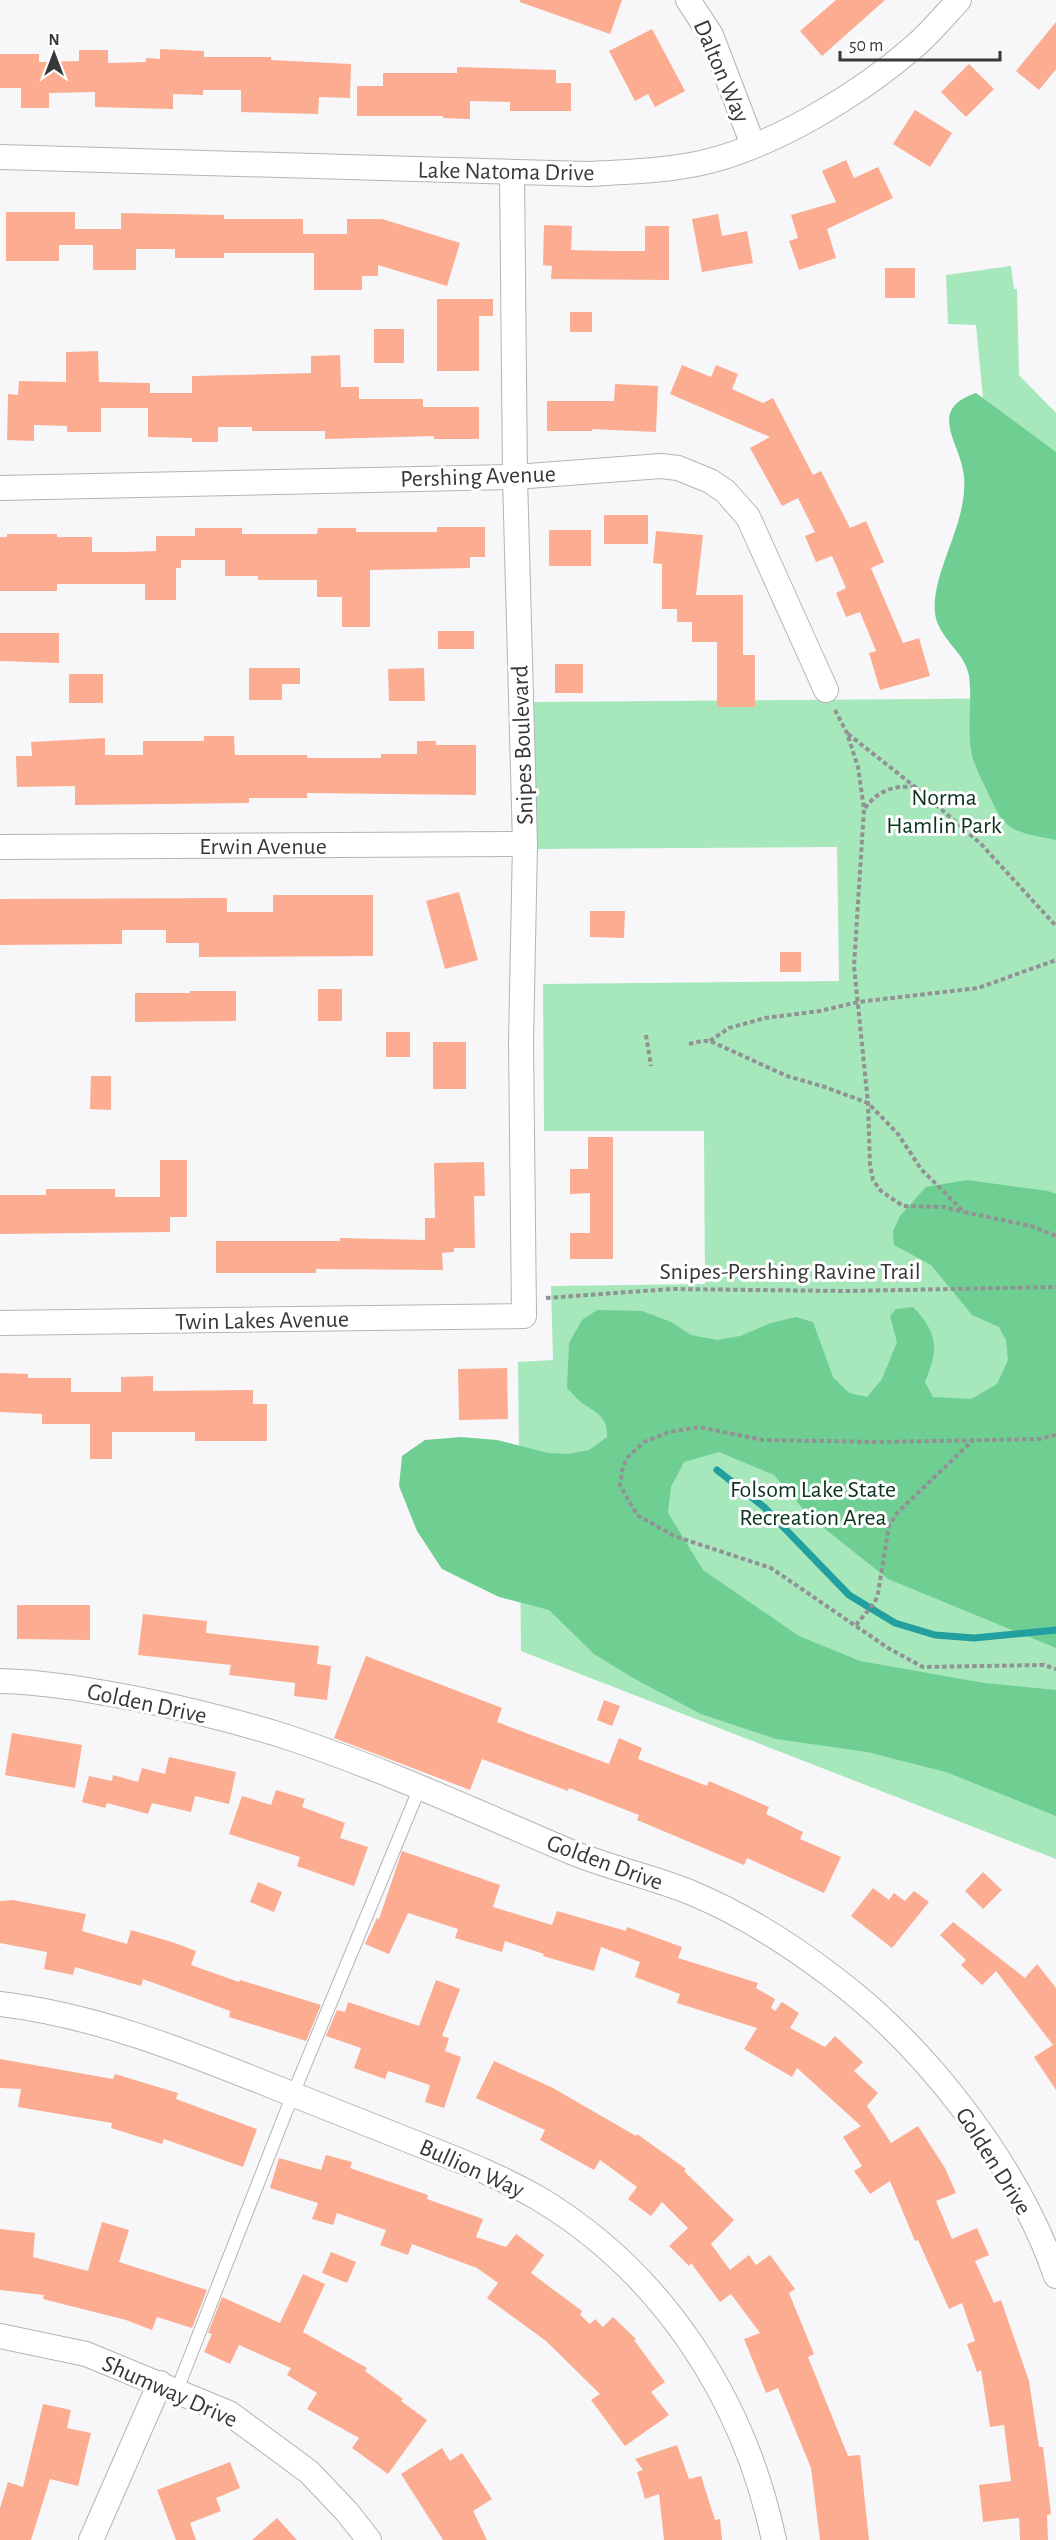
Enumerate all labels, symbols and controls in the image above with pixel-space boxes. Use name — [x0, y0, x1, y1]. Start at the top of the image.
street label: Dalton Way — [689, 17, 753, 126]
north arrow — [24, 24, 84, 84]
scale bar — [840, 24, 1000, 62]
text: N — [48, 32, 60, 48]
text: 50 m — [849, 37, 883, 55]
street label: Lake Natoma Drive — [417, 158, 595, 186]
street label: Pershing Avenue — [400, 462, 556, 492]
street label: Snipes Boulevard — [508, 665, 538, 825]
park label: Norma Hamlin Park — [886, 786, 1002, 838]
street label: Erwin Avenue — [199, 835, 327, 859]
street label: Snipes-Pershing Ravine Trail — [659, 1260, 921, 1284]
street label: Twin Lakes Avenue — [175, 1307, 349, 1335]
park label: Folsom Lake State Recreation Area — [730, 1478, 896, 1530]
street label: Golden Drive — [85, 1680, 209, 1728]
street label: Golden Drive — [544, 1831, 666, 1895]
street label: Golden Drive — [951, 2104, 1035, 2219]
street label: Bullion Way — [416, 2135, 528, 2203]
street label: Shumway Drive — [98, 2351, 241, 2432]

